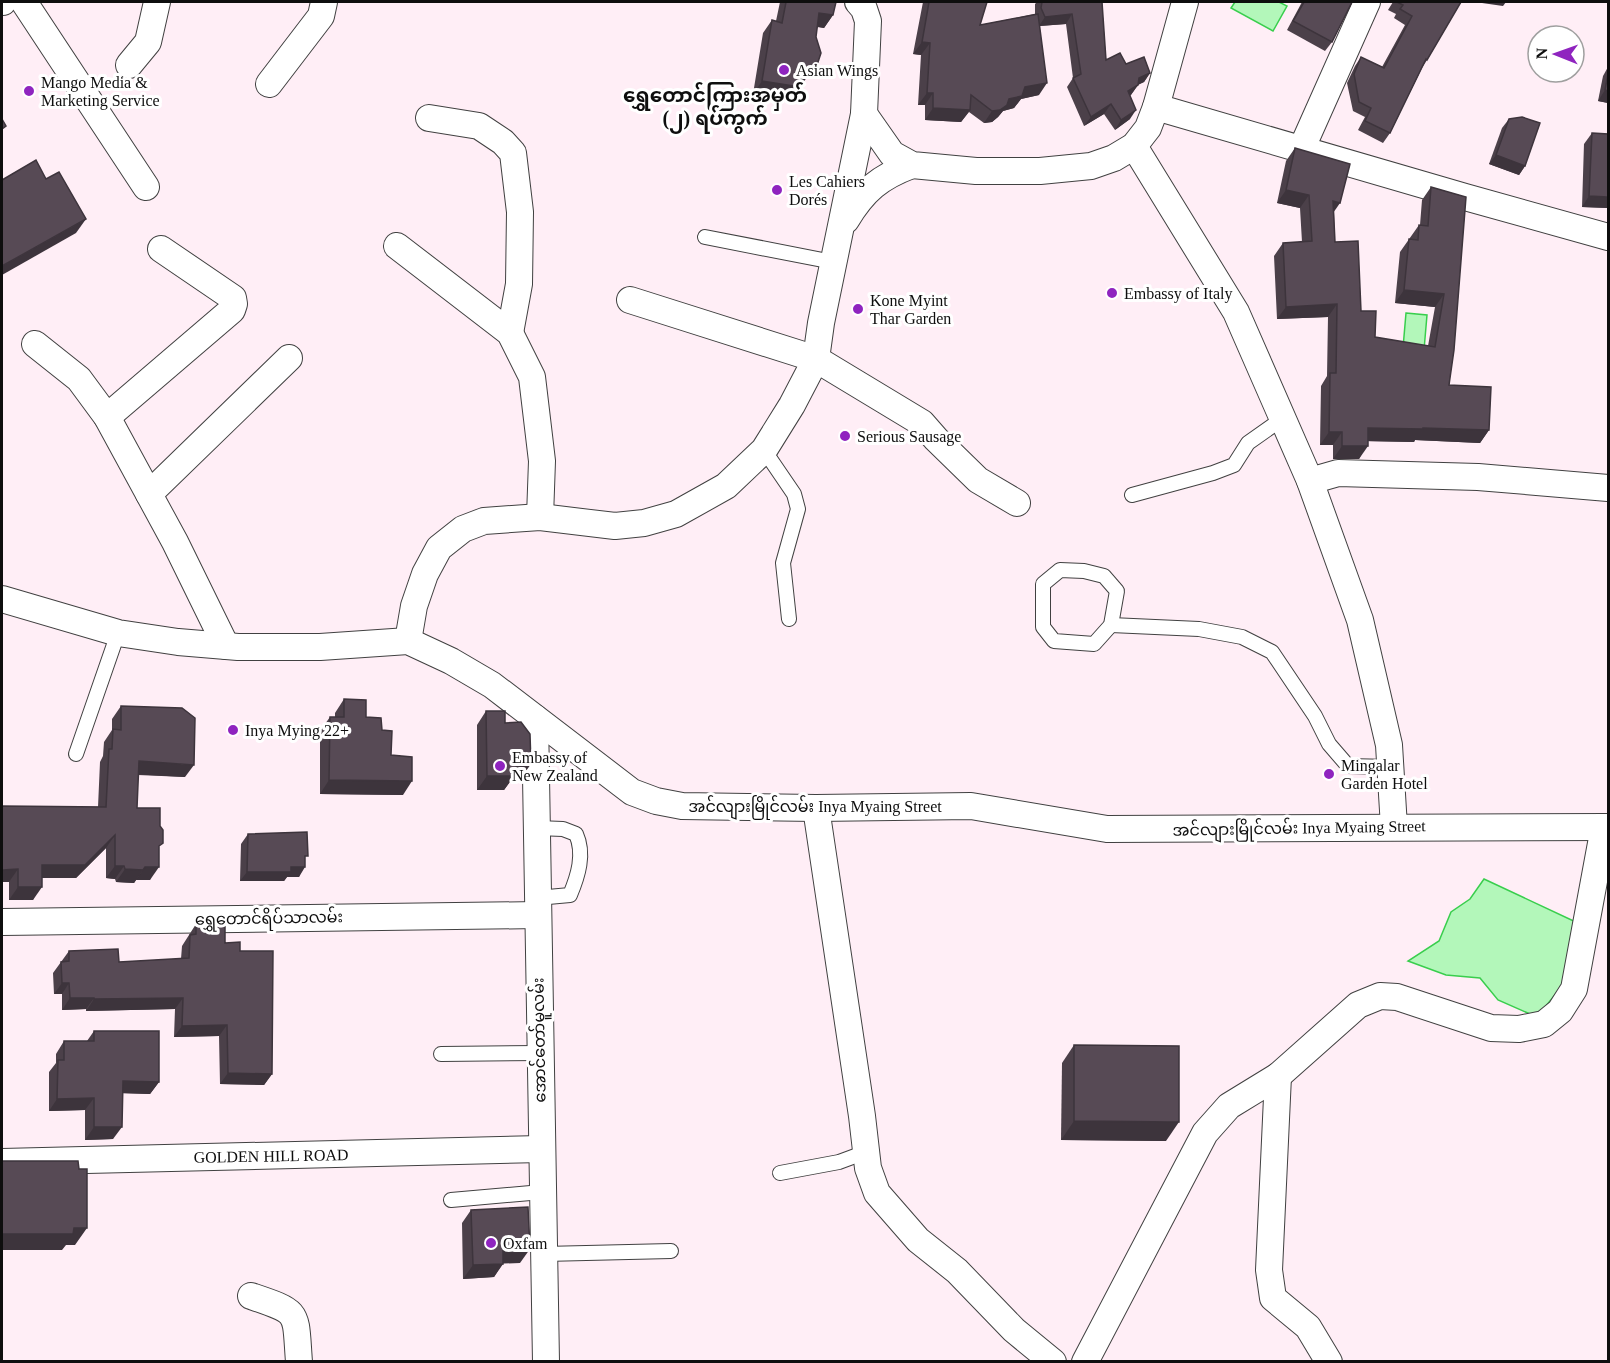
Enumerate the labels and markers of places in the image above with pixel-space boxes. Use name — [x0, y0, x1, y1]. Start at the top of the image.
place label: Asian Wings — [796, 62, 878, 80]
marker: Asian Wings — [777, 63, 791, 77]
place label: Mango Media & Marketing Service — [41, 74, 160, 110]
marker: Mango Media & Marketing Service — [22, 84, 36, 98]
place label: Les Cahiers Dorés — [789, 173, 865, 208]
marker: Les Cahiers Dorés — [770, 183, 784, 197]
place label: Embassy of Italy — [1124, 285, 1232, 303]
marker: Embassy of Italy — [1105, 286, 1119, 300]
place label: Kone Myint Thar Garden — [870, 292, 951, 327]
marker: Kone Myint Thar Garden — [851, 302, 865, 316]
place label: Serious Sausage — [857, 428, 961, 446]
marker: Serious Sausage — [838, 429, 852, 443]
place label: Inya Mying 22+ — [245, 722, 349, 740]
marker: Inya Mying 22+ — [226, 723, 240, 737]
place label: Embassy of New Zealand — [512, 749, 598, 784]
place label: Mingalar Garden Hotel — [1341, 757, 1428, 792]
marker: Embassy of New Zealand — [493, 759, 507, 773]
marker: Mingalar Garden Hotel — [1322, 767, 1336, 781]
place label: Oxfam — [503, 1235, 548, 1252]
marker: Oxfam — [484, 1236, 498, 1250]

